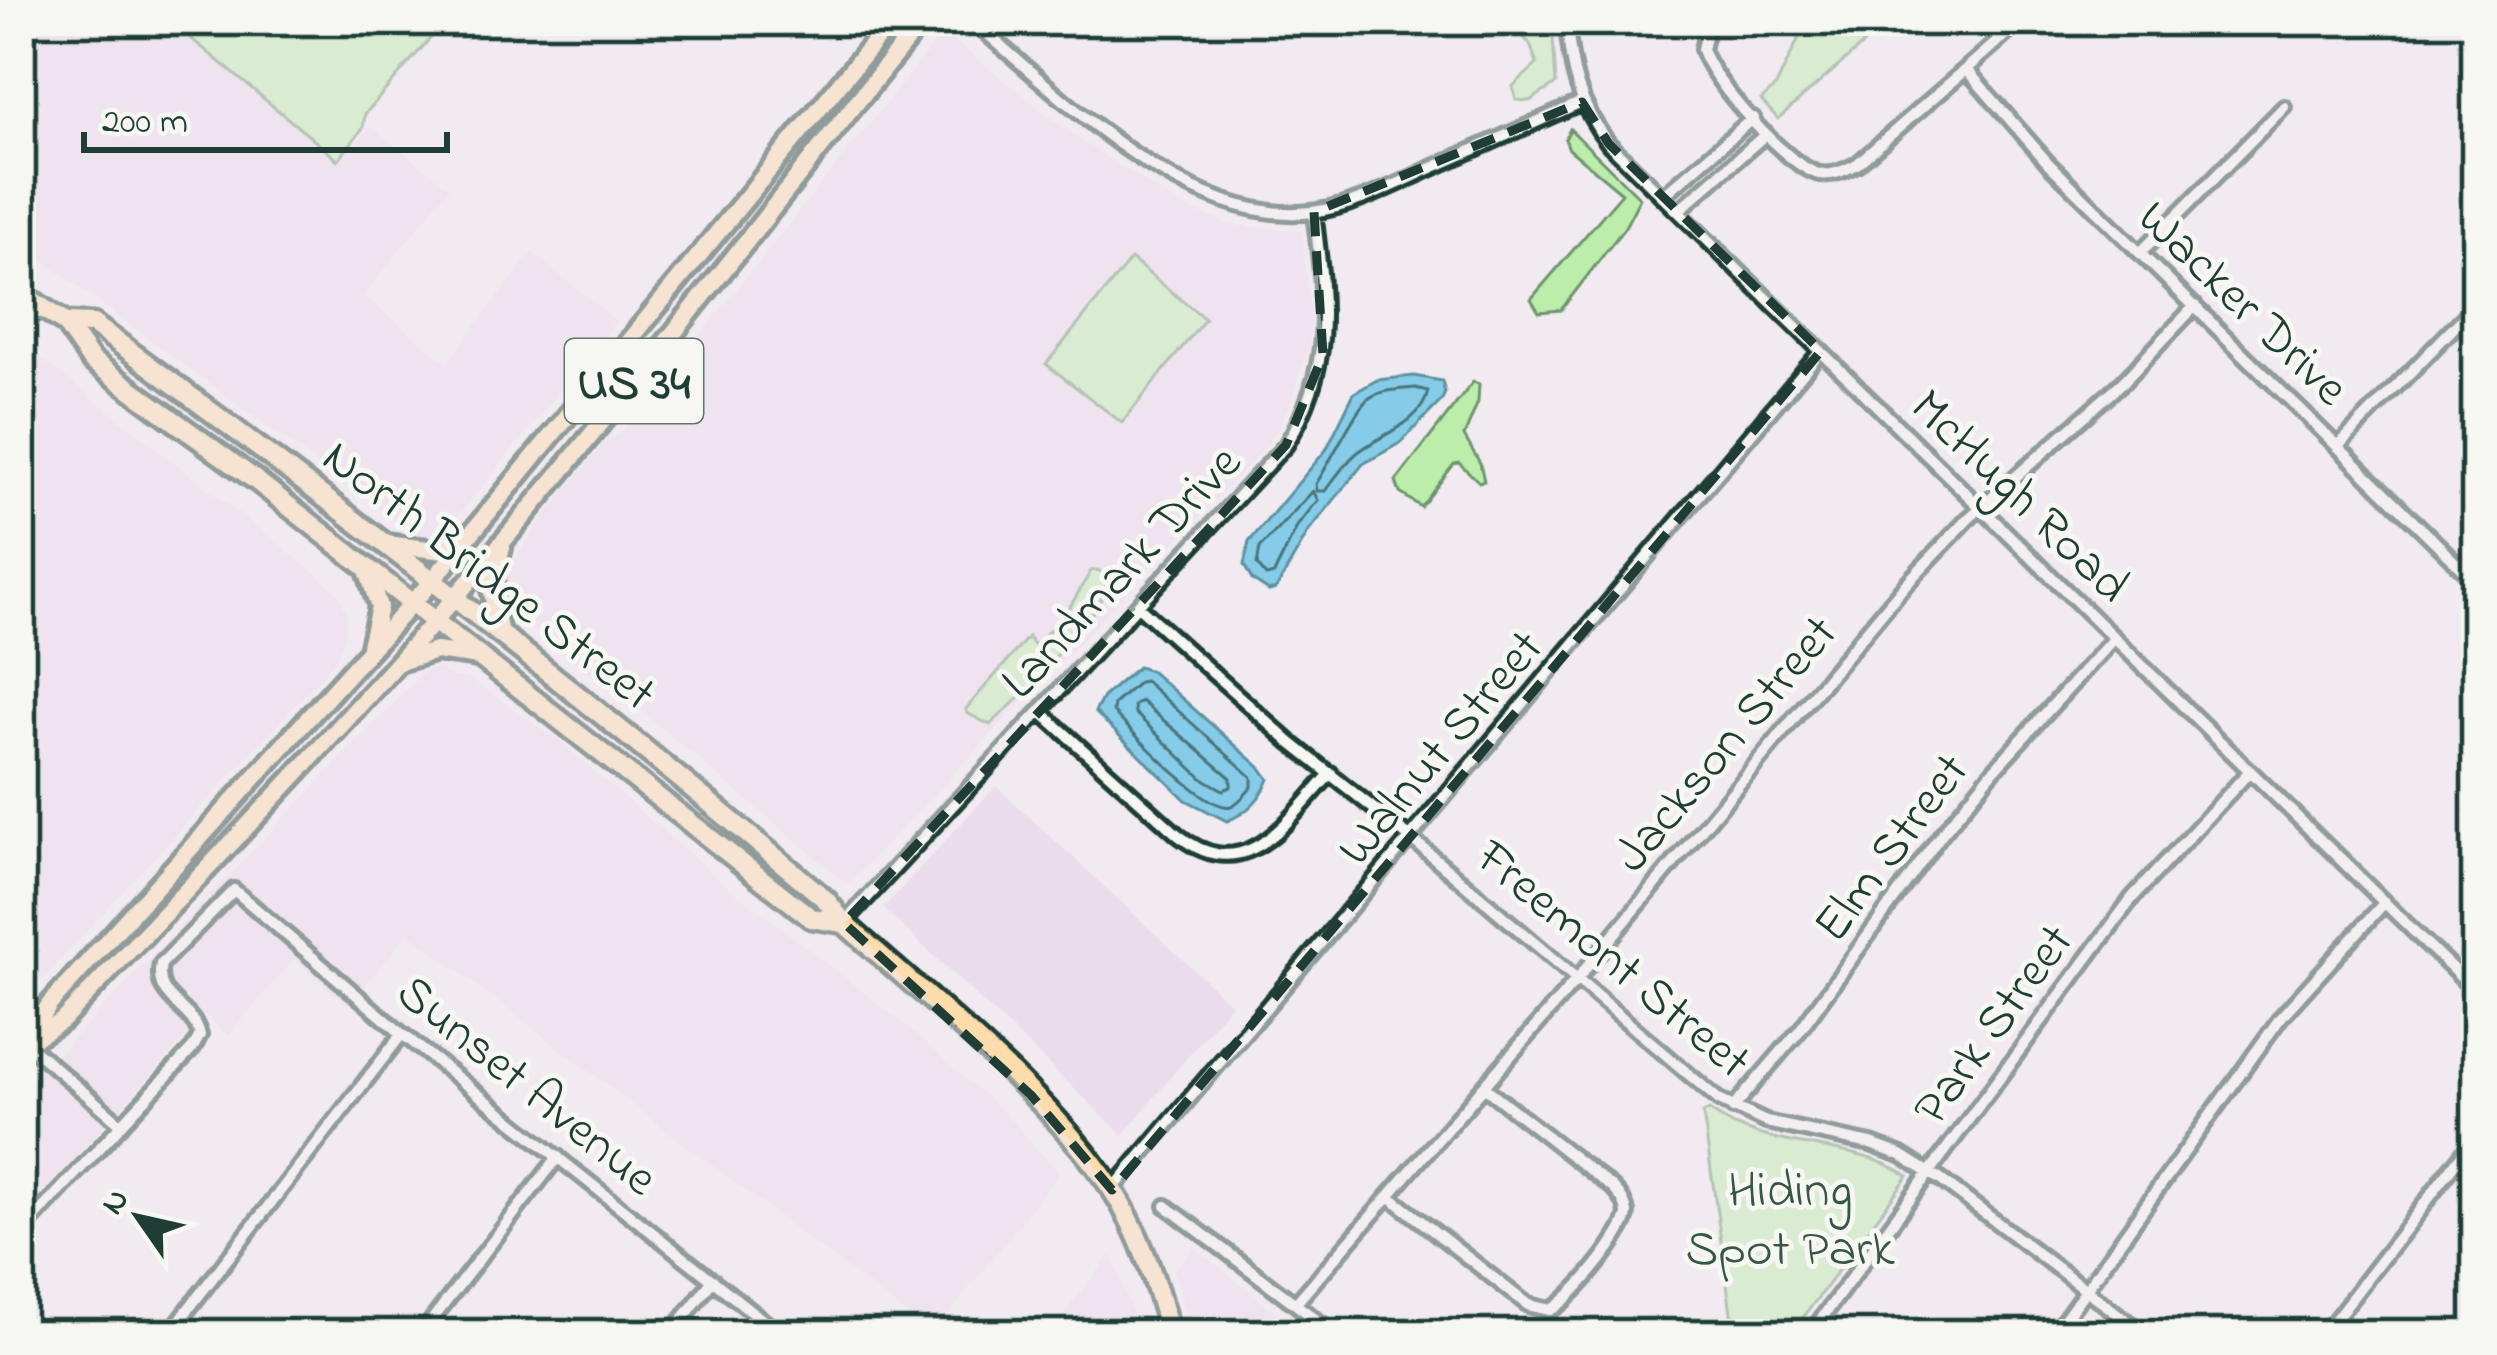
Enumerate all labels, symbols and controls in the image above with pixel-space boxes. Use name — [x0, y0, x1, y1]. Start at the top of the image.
scale bar — [84, 78, 447, 152]
text: 200 m — [102, 97, 188, 150]
street label: Wacker Drive — [2118, 184, 2364, 426]
road number: US 34 — [565, 339, 703, 423]
street label: McHugh Road — [1891, 373, 2145, 623]
street label: North Bridge Street — [305, 423, 671, 732]
street label: Landmark Drive — [985, 429, 1261, 718]
street label: Jackson Street — [1597, 600, 1858, 891]
street label: Walnut Street — [1321, 615, 1564, 884]
street label: Elm Street — [1797, 739, 1990, 960]
street label: Freemont Street — [1456, 822, 1766, 1099]
street label: Park Street — [1897, 910, 2094, 1143]
street label: Sunset Avenue — [378, 958, 673, 1217]
park label: Hiding Spot Park — [1685, 1155, 1895, 1289]
north arrow — [78, 1157, 198, 1277]
text: N — [90, 1180, 143, 1225]

